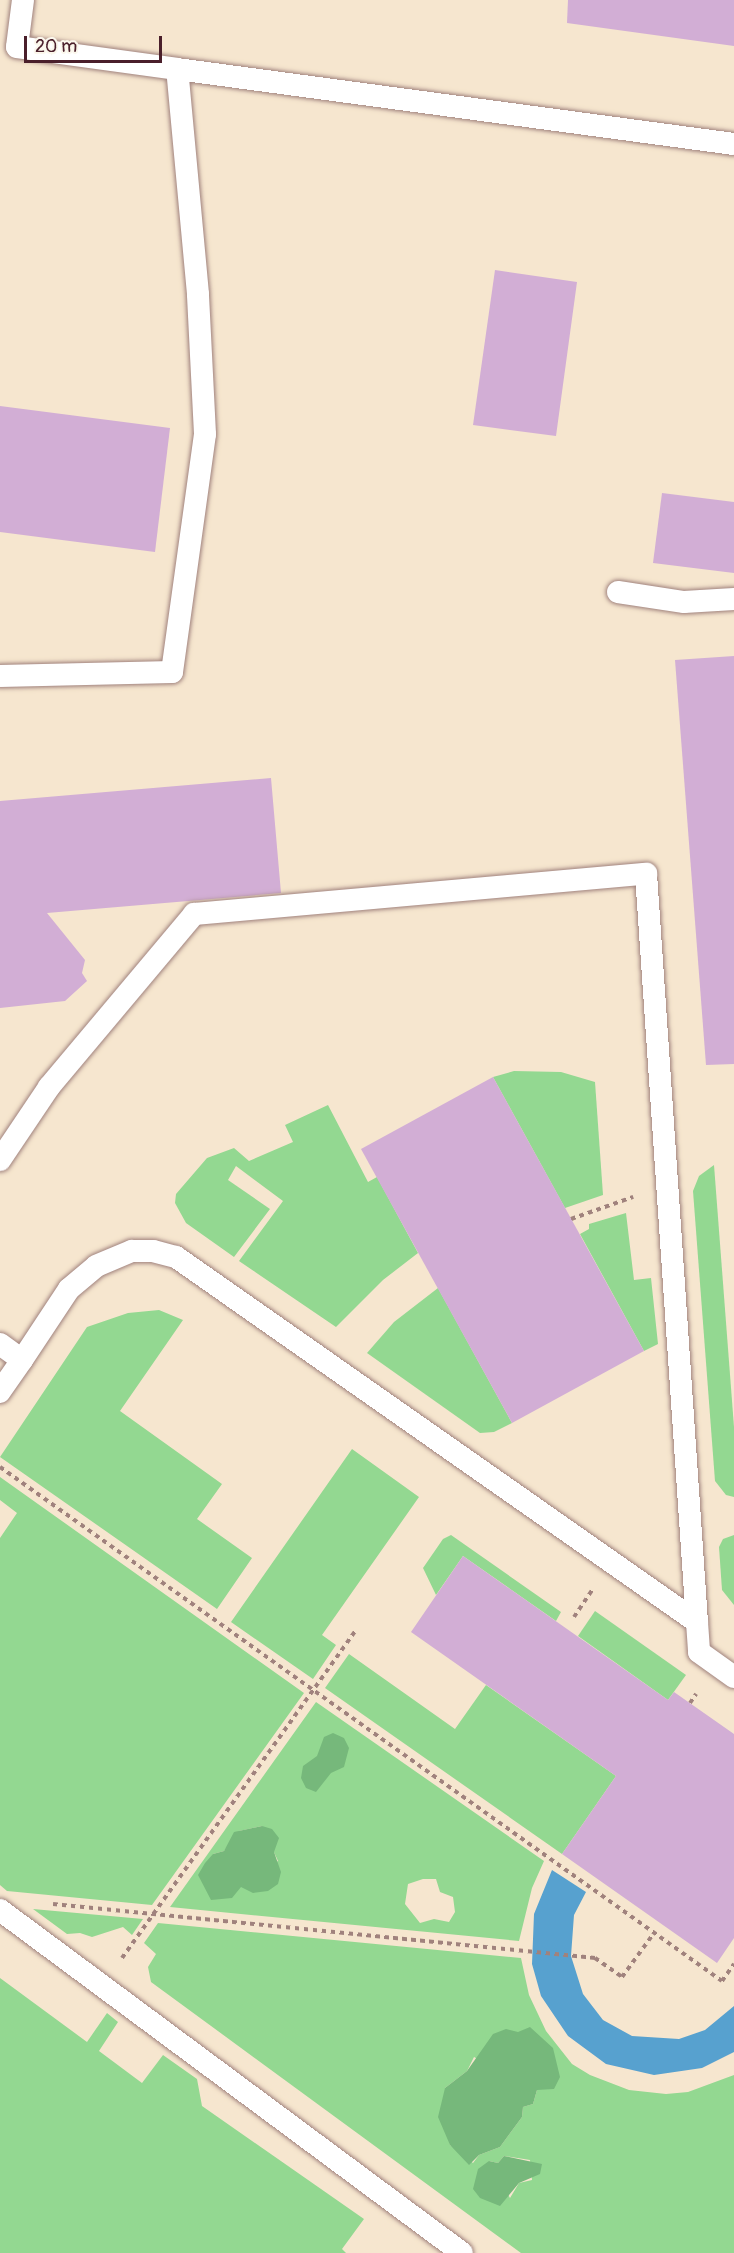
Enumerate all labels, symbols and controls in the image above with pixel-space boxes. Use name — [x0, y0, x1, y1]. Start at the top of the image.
scale bar — [27, 24, 165, 62]
text: 20 m — [35, 35, 77, 58]

